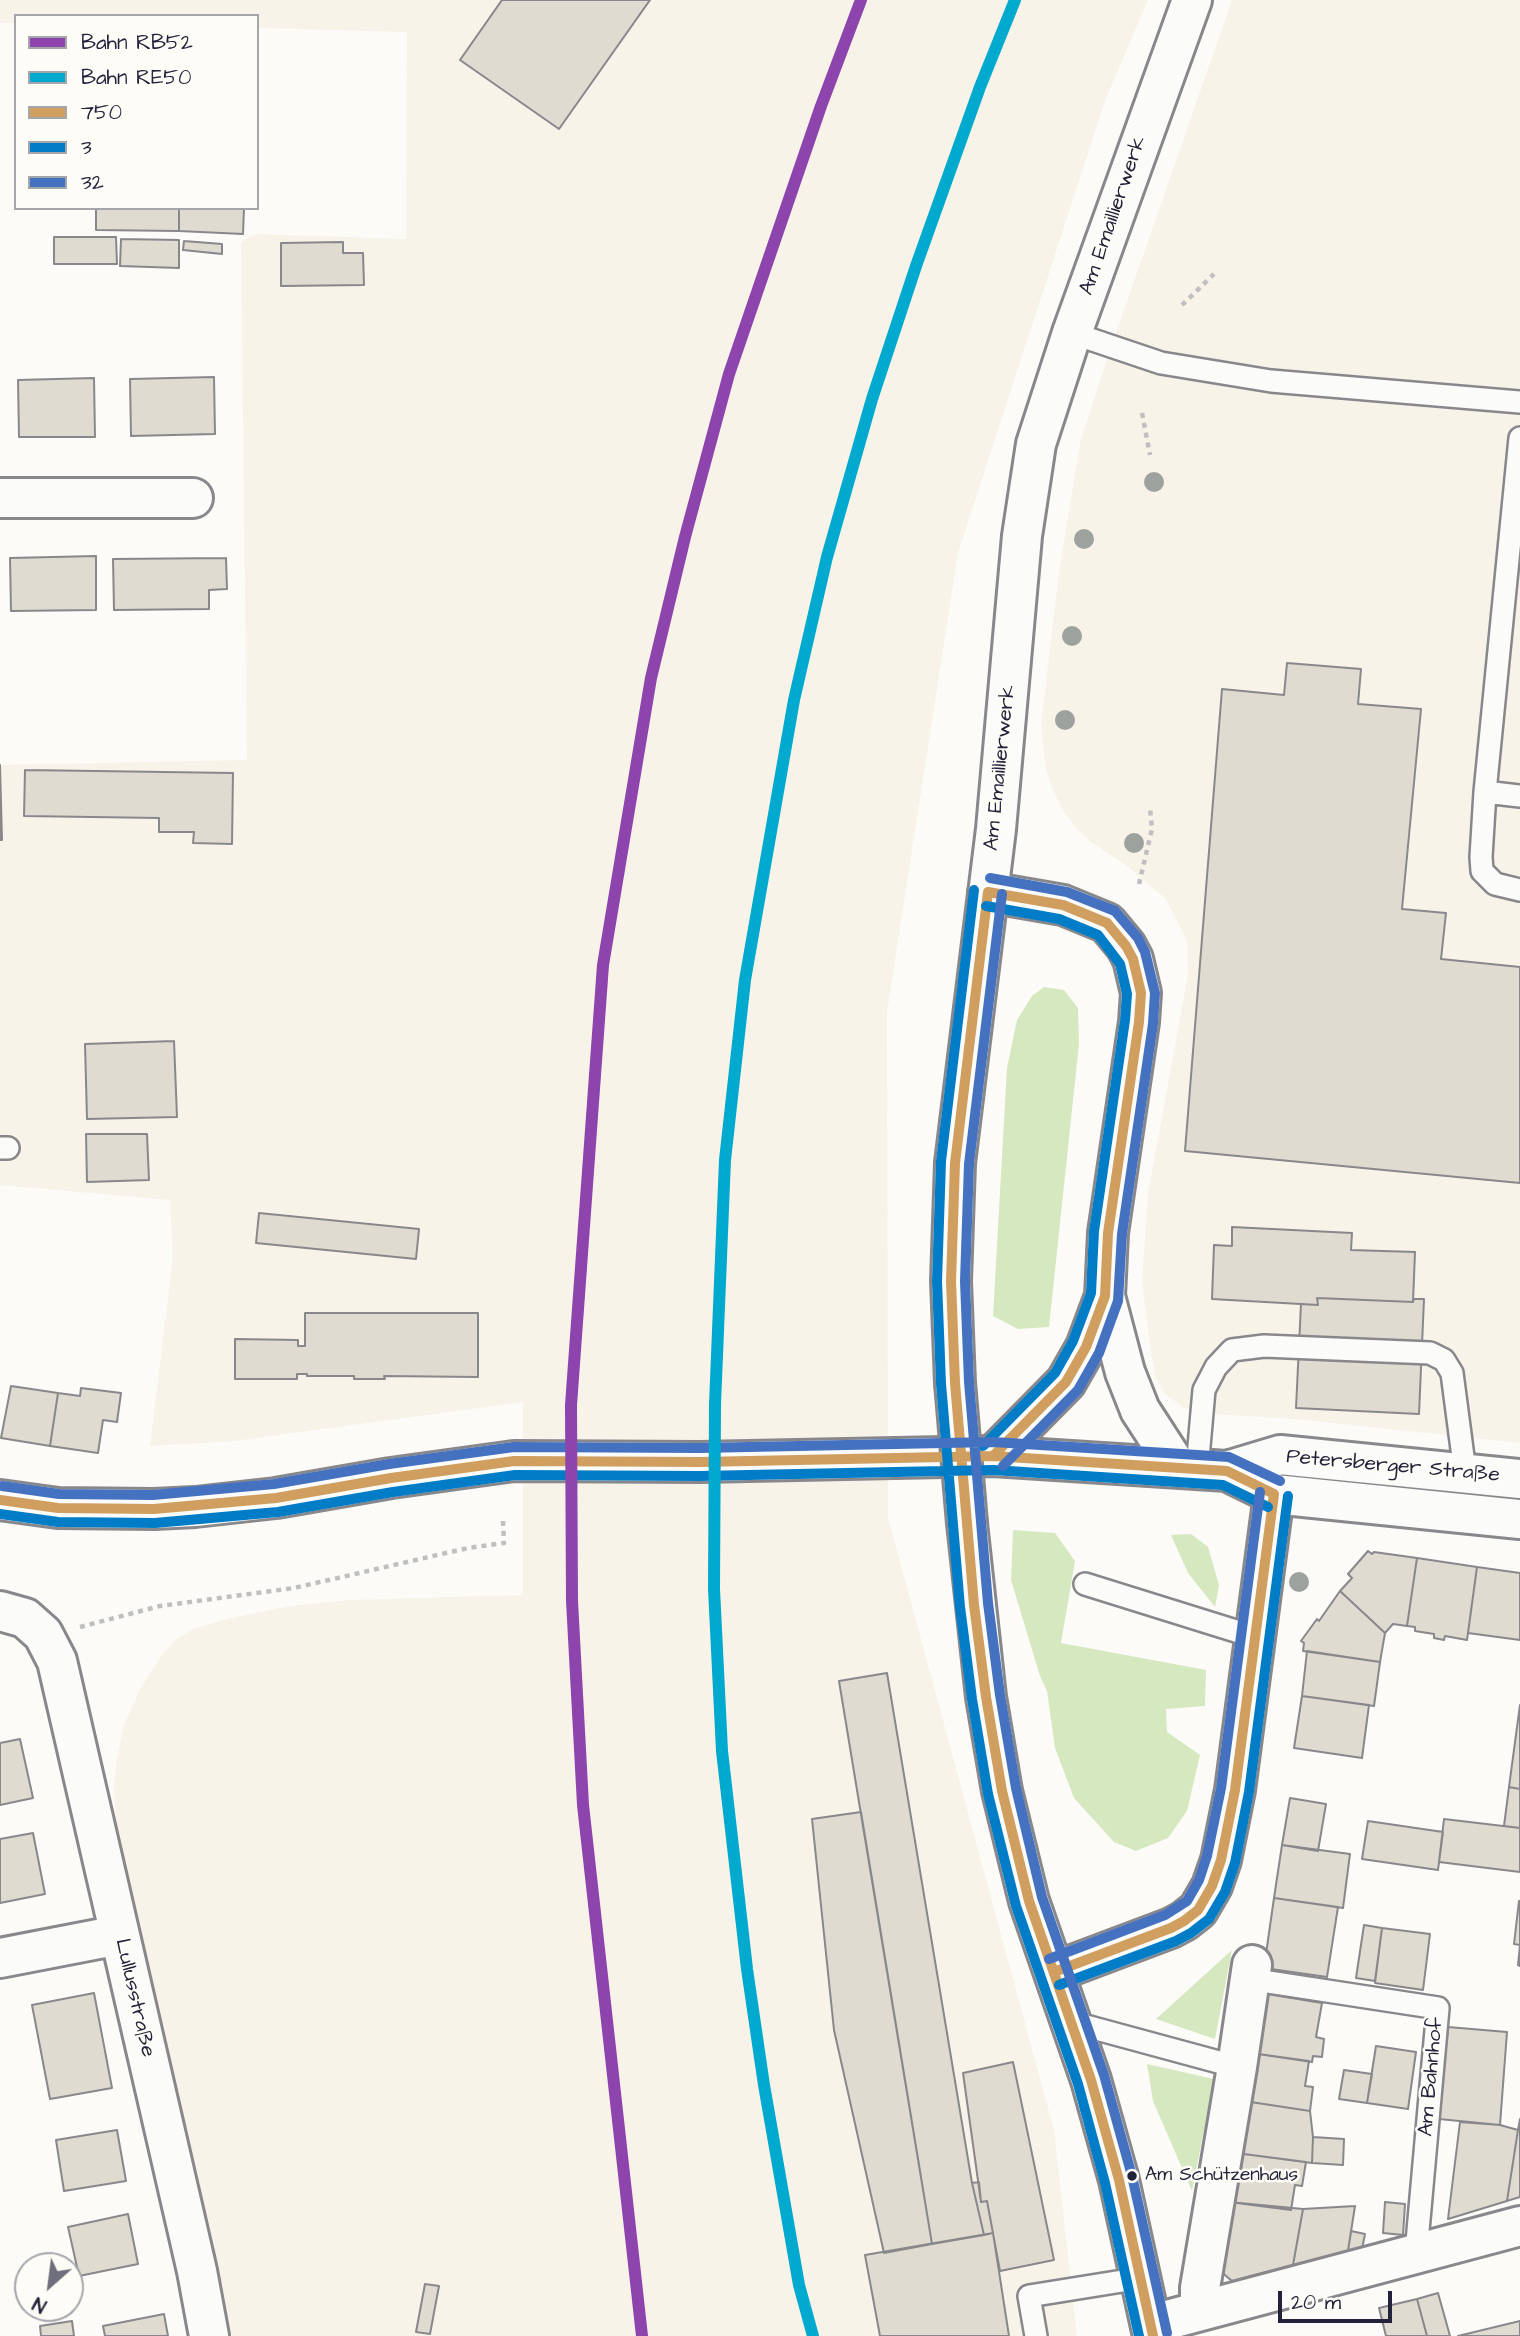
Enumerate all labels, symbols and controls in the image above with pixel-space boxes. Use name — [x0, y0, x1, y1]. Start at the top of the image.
legend — [14, 14, 259, 210]
text: Bahn RB52 — [81, 28, 193, 57]
text: Bahn RE50 — [81, 63, 191, 92]
text: 750 — [81, 98, 122, 127]
text: 3 — [81, 133, 92, 162]
street label: Am Emaillierwerk — [1075, 133, 1153, 299]
text: 32 — [81, 168, 104, 197]
street label: Am Emaillierwerk — [980, 684, 1022, 852]
street label: Petersberger Straße — [1285, 1445, 1501, 1489]
street label: Lullusstraße — [108, 1936, 160, 2060]
street label: Am Bahnhof — [1414, 2016, 1450, 2138]
place label: Am Schützenhaus — [1145, 2165, 1298, 2187]
marker: Am Schützenhaus — [1125, 2169, 1139, 2183]
north arrow — [14, 2252, 84, 2322]
scale bar — [1282, 2276, 1396, 2320]
text: 20 m — [1291, 2288, 1341, 2317]
text: N — [28, 2290, 51, 2319]

